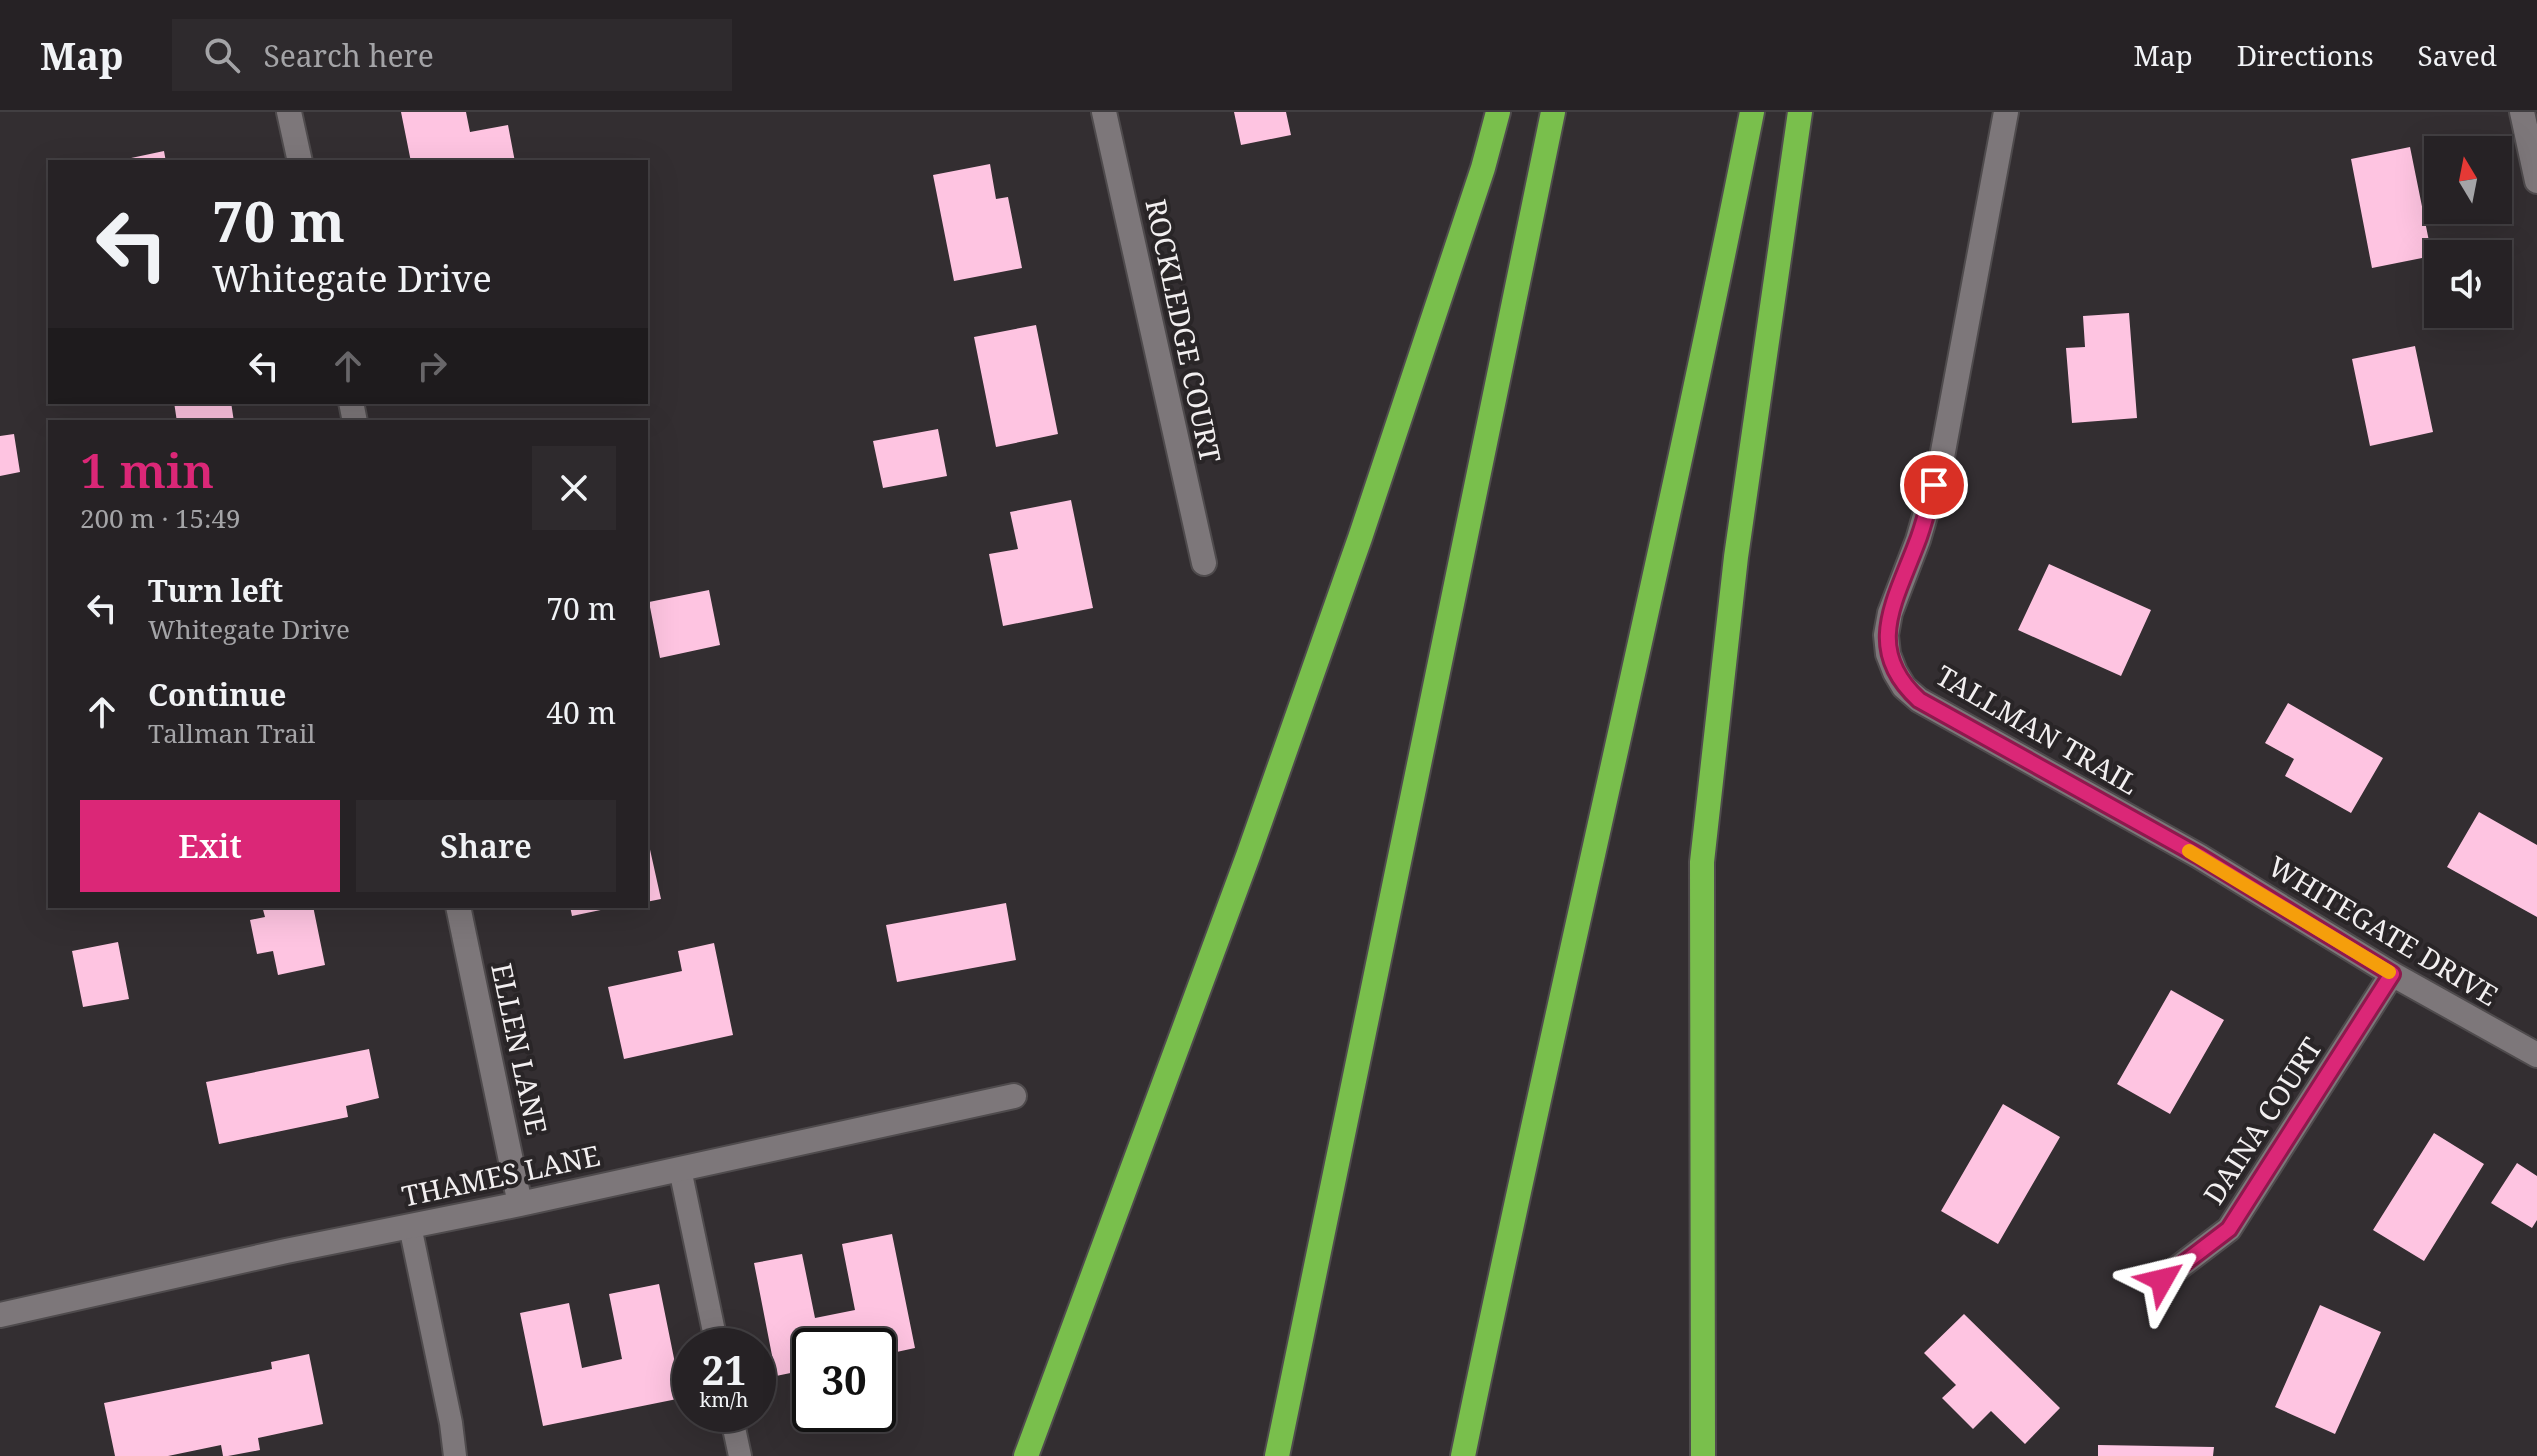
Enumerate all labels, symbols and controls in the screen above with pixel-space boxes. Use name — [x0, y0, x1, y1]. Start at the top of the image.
search box — [172, 19, 732, 91]
text: Map — [40, 29, 124, 81]
icon: search — [200, 33, 244, 77]
text: Search here — [264, 35, 434, 76]
text: Map — [2133, 36, 2193, 74]
text: Directions — [2237, 36, 2374, 74]
text: Saved — [2418, 36, 2497, 74]
north arrow — [2424, 136, 2512, 224]
map controls — [2424, 136, 2512, 328]
text: 70 m — [212, 182, 345, 258]
icon: left — [80, 192, 184, 296]
street label: ROCKLEDGE COURT — [1137, 196, 1230, 466]
button: sound — [2424, 240, 2512, 328]
text: Whitegate Drive — [212, 254, 492, 303]
icon: left — [242, 344, 286, 388]
icon: ahead — [326, 344, 370, 388]
icon: right — [410, 344, 454, 388]
text: 1 min — [80, 437, 214, 502]
button: close — [532, 446, 616, 530]
pin — [1900, 451, 1968, 519]
icon: arrive — [1912, 463, 1956, 507]
text: 200 m · 15:49 — [80, 500, 241, 536]
text: Turn left — [148, 570, 283, 611]
icon: left — [80, 586, 124, 630]
text: 70 m — [546, 588, 616, 629]
text: Whitegate Drive — [148, 611, 350, 647]
street label: TALLMAN TRAIL — [1929, 656, 2146, 803]
text: Continue — [148, 674, 286, 715]
icon: ahead — [80, 690, 124, 734]
text: 40 m — [546, 692, 616, 733]
text: Tallman Trail — [148, 715, 315, 751]
button: Exit — [80, 800, 340, 892]
button: Share — [356, 800, 616, 892]
street label: WHITEGATE DRIVE — [2262, 846, 2505, 1014]
street label: ELLEN LANE — [483, 960, 557, 1138]
street label: DAINA COURT — [2194, 1030, 2330, 1211]
street label: THAMES LANE — [398, 1136, 603, 1215]
position arrow — [2120, 1238, 2204, 1322]
speed limit sign: 30 — [792, 1328, 896, 1432]
text: 21 — [701, 1342, 747, 1397]
text: km/h — [699, 1386, 749, 1413]

